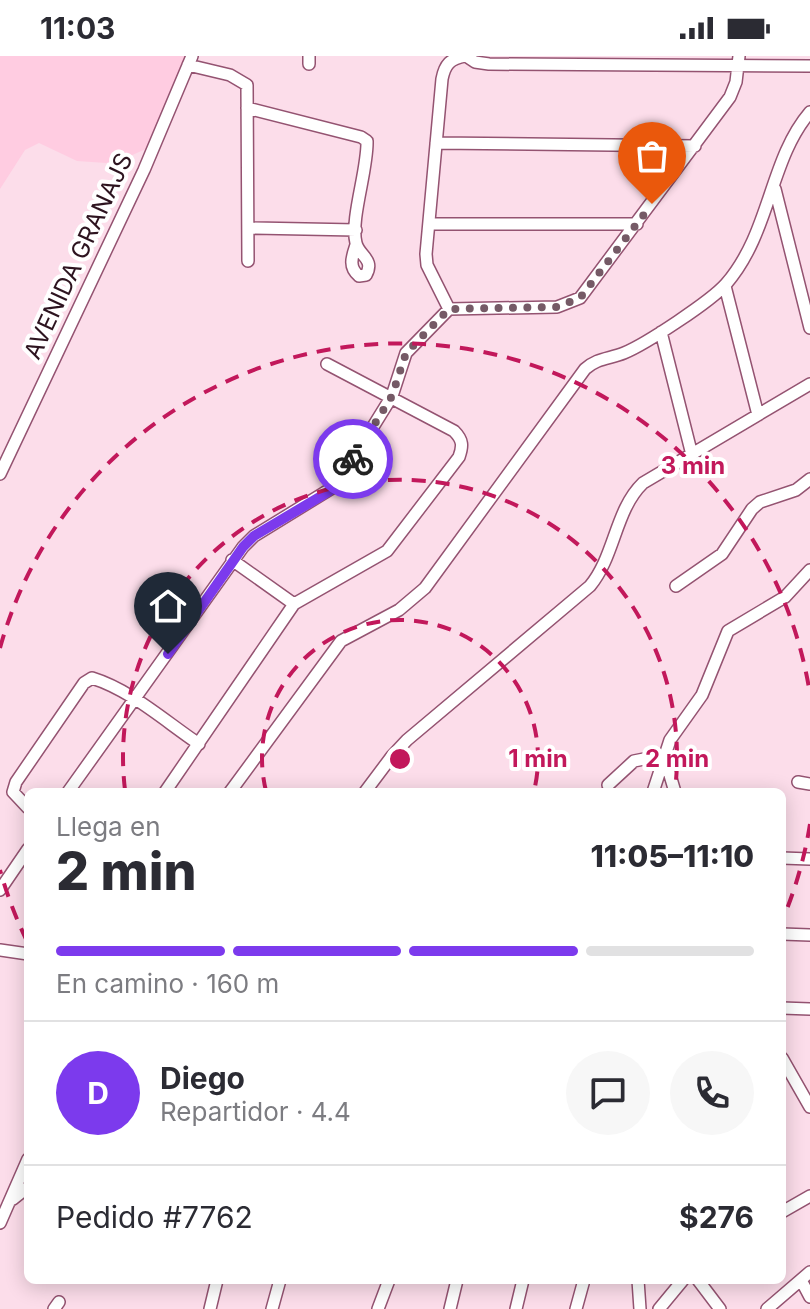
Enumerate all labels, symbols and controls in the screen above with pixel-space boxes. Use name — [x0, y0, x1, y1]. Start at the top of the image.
text: 11:03 — [40, 10, 115, 46]
pin — [618, 122, 686, 204]
icon: bag — [630, 134, 674, 178]
street label: AVENIDA GRANAJS — [18, 148, 138, 364]
courier — [313, 419, 393, 499]
icon: bike — [331, 437, 375, 481]
text: 3 min — [661, 451, 725, 480]
pin — [134, 572, 202, 654]
icon: home — [146, 584, 190, 628]
text: 1 min — [508, 744, 568, 773]
text: 2 min — [645, 744, 709, 773]
centre of rings — [386, 745, 414, 773]
text: Llega en — [56, 811, 161, 842]
text: 11:05–11:10 — [591, 838, 754, 874]
text: 2 min — [56, 840, 197, 903]
text: En camino · 160 m — [56, 968, 279, 999]
button: chat — [566, 1051, 650, 1135]
button: phone — [670, 1051, 754, 1135]
text: Diego — [160, 1060, 245, 1096]
text: D — [87, 1075, 109, 1111]
text: Repartidor · 4.4 — [160, 1096, 351, 1127]
text: Pedido #7762 — [56, 1199, 253, 1235]
text: $276 — [679, 1199, 754, 1235]

